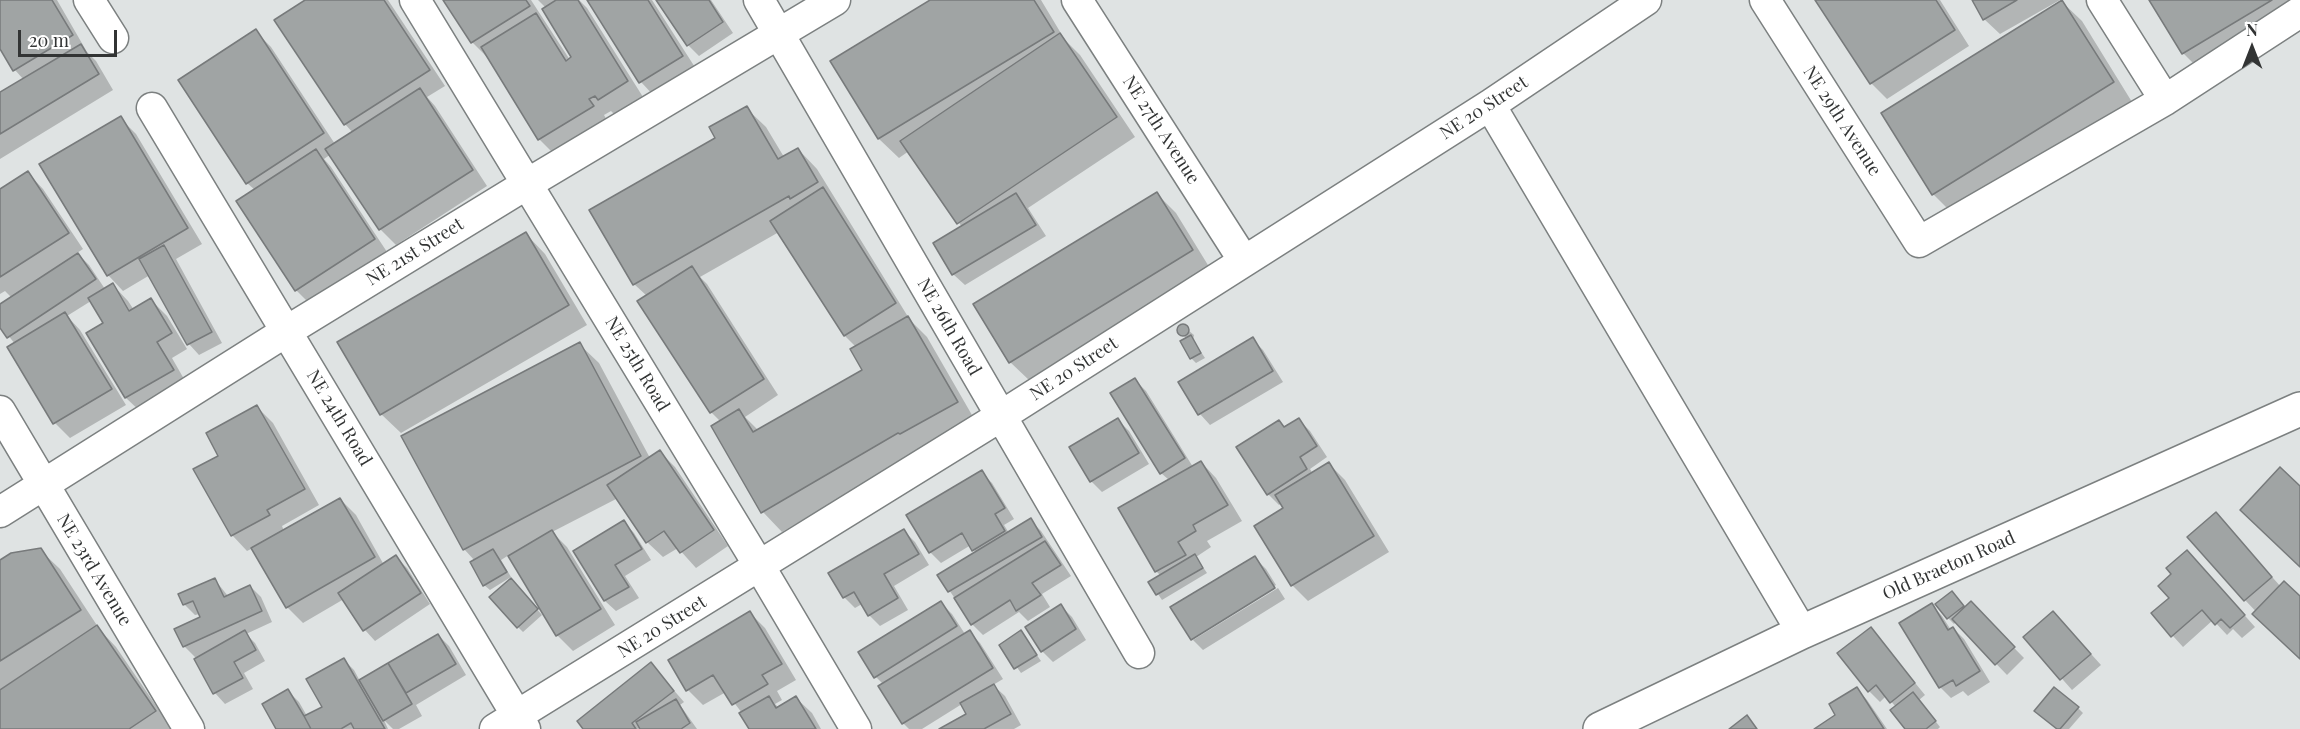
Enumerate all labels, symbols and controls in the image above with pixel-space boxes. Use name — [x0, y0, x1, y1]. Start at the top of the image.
scale bar — [21, 18, 120, 56]
north arrow — [2222, 18, 2282, 78]
text: N — [2246, 19, 2258, 40]
text: 20 m — [29, 28, 69, 52]
street label: NE 29th Avenue — [1798, 62, 1886, 180]
street label: NE 27th Avenue — [1118, 72, 1204, 188]
street label: NE 20 Street — [1436, 72, 1532, 144]
street label: NE 21st Street — [362, 214, 468, 290]
street label: NE 26th Road — [913, 275, 985, 379]
street label: NE 25th Road — [600, 313, 674, 415]
street label: NE 20 Street — [1026, 333, 1122, 405]
street label: NE 24th Road — [302, 366, 376, 470]
street label: NE 23rd Avenue — [52, 510, 136, 630]
street label: Old Braeton Road — [1879, 527, 2019, 605]
street label: NE 20 Street — [614, 591, 710, 663]

